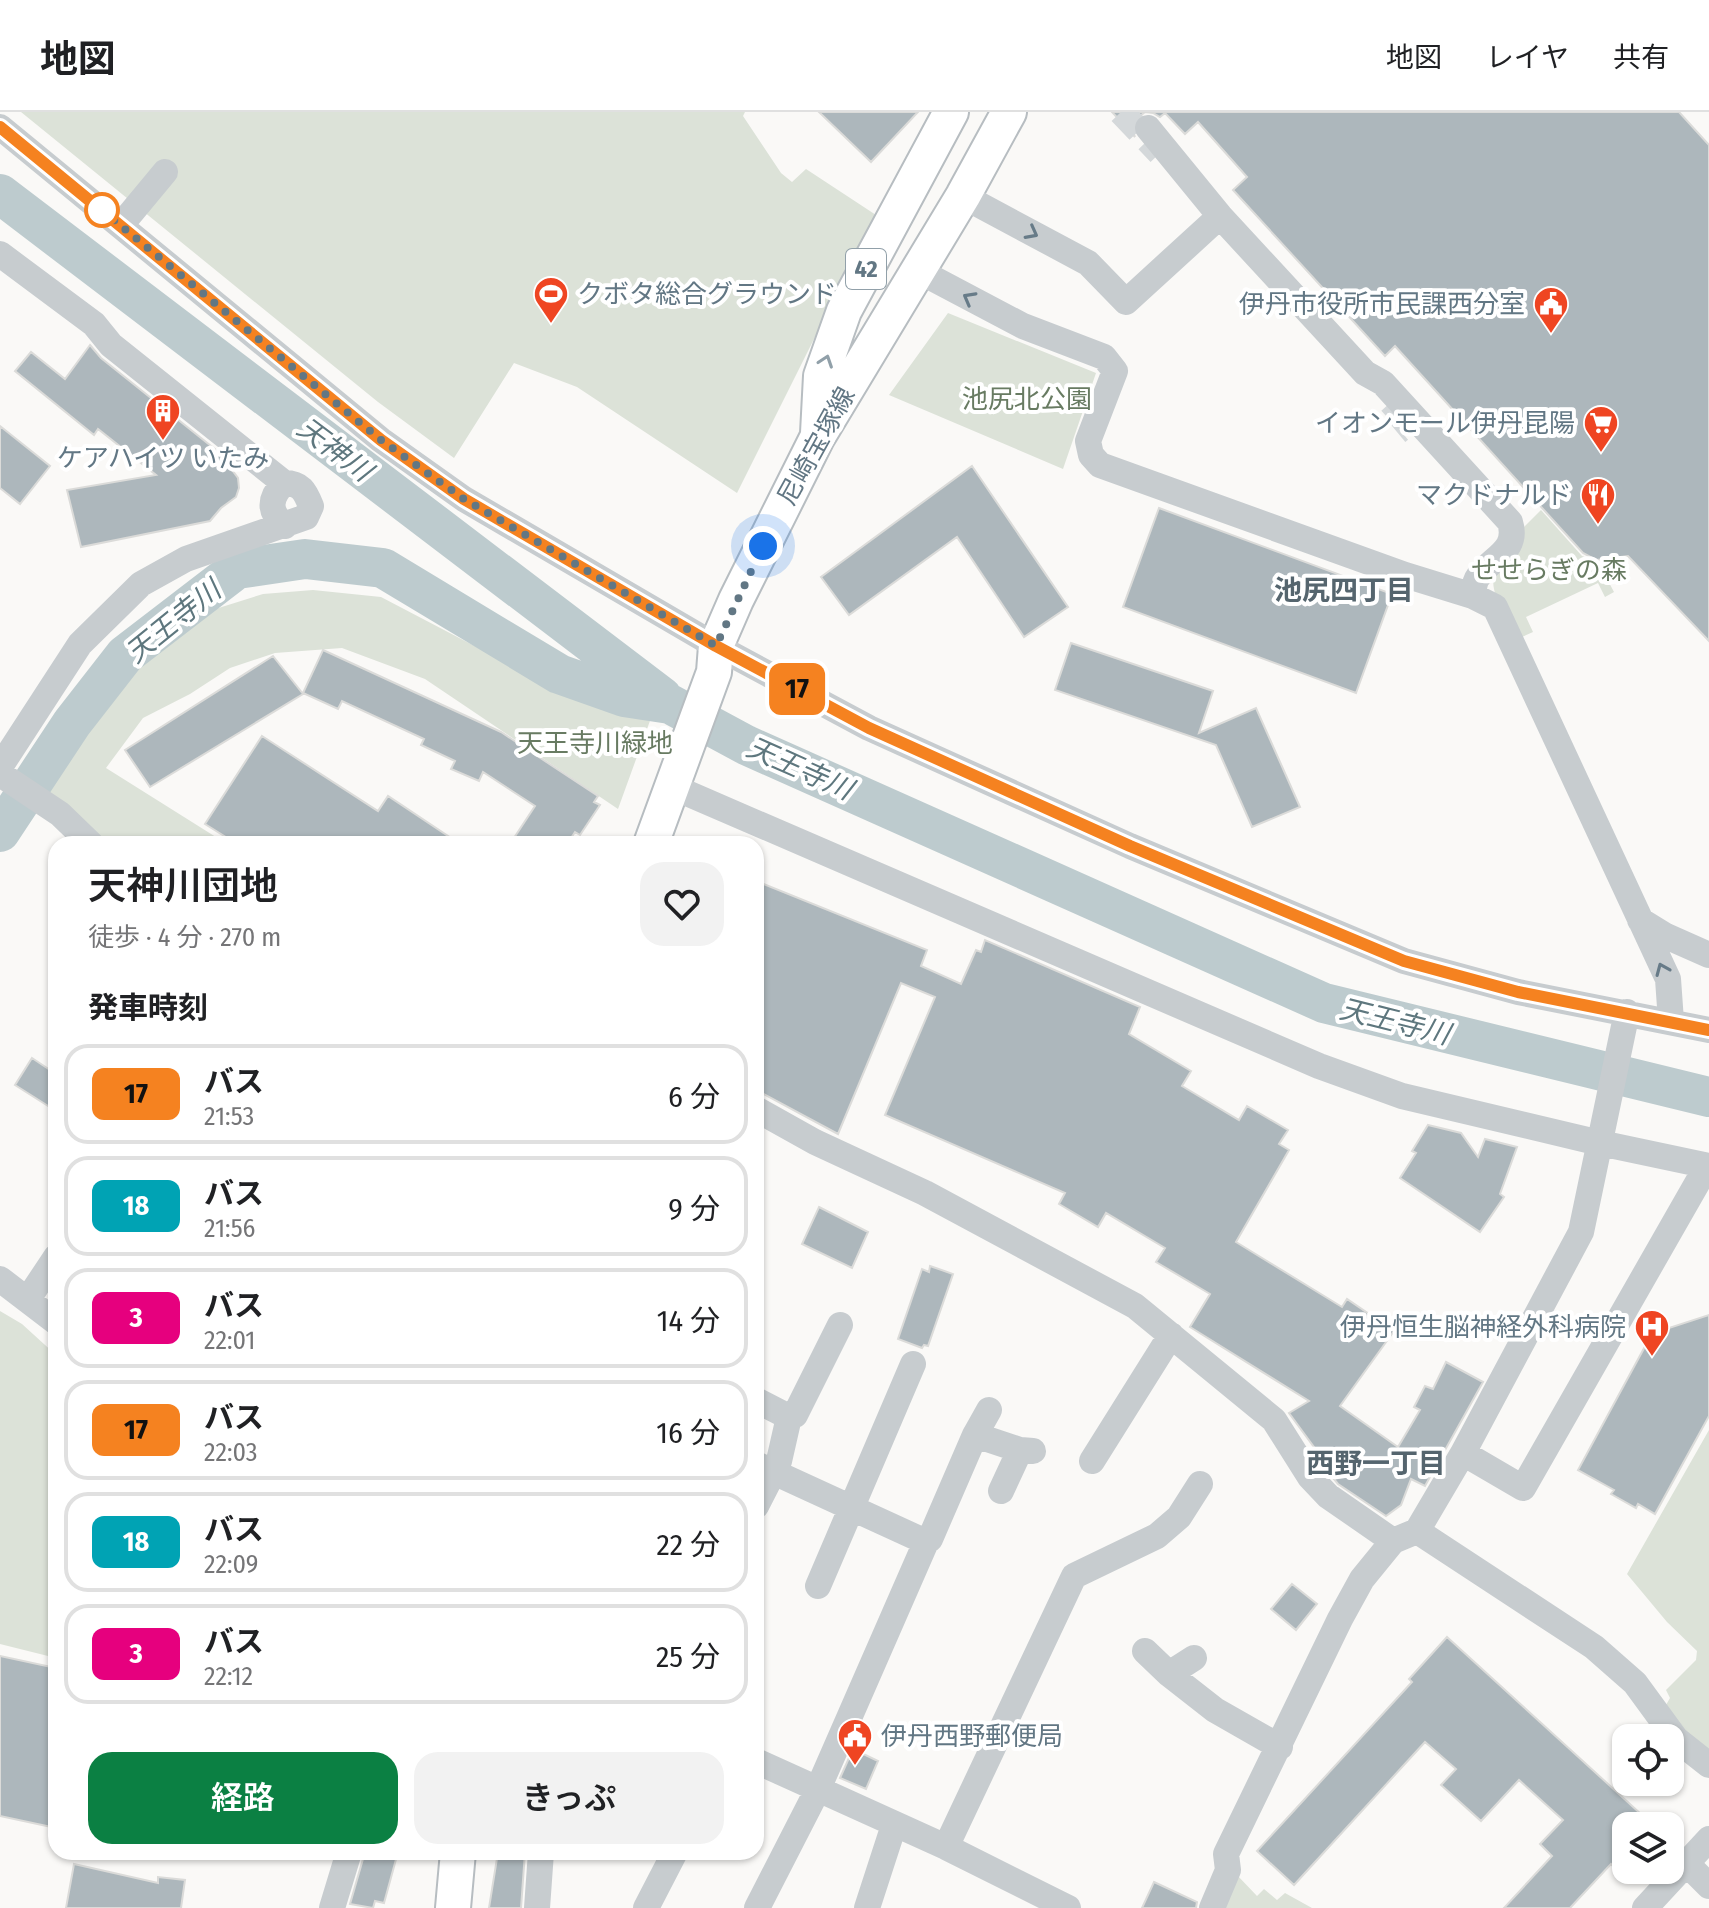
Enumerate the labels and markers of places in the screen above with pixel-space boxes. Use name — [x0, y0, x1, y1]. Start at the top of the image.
unlabelled marker — [85, 193, 119, 227]
sports icon: クボタ総合グラウンド — [532, 275, 570, 325]
place label: クボタ総合グラウンド — [577, 279, 837, 310]
public building icon: 伊丹市役所市民課西分室 — [1532, 285, 1570, 335]
place label: 伊丹市役所市民課西分室 — [1239, 289, 1525, 320]
building icon: ケアハイツ いたみ — [144, 392, 182, 442]
supermarket icon: イオンモール伊丹昆陽 — [1582, 404, 1620, 454]
place label: イオンモール伊丹昆陽 — [1315, 408, 1575, 439]
place label: ケアハイツ いたみ — [57, 443, 269, 474]
restaurant icon: マクドナルド — [1579, 476, 1617, 526]
place label: マクドナルド — [1416, 480, 1572, 511]
hospital icon: 伊丹恒生脳神経外科病院 — [1633, 1308, 1671, 1358]
place label: 伊丹恒生脳神経外科病院 — [1340, 1312, 1626, 1343]
public building icon: 伊丹西野郵便局 — [836, 1717, 874, 1767]
place label: 伊丹西野郵便局 — [881, 1721, 1063, 1752]

